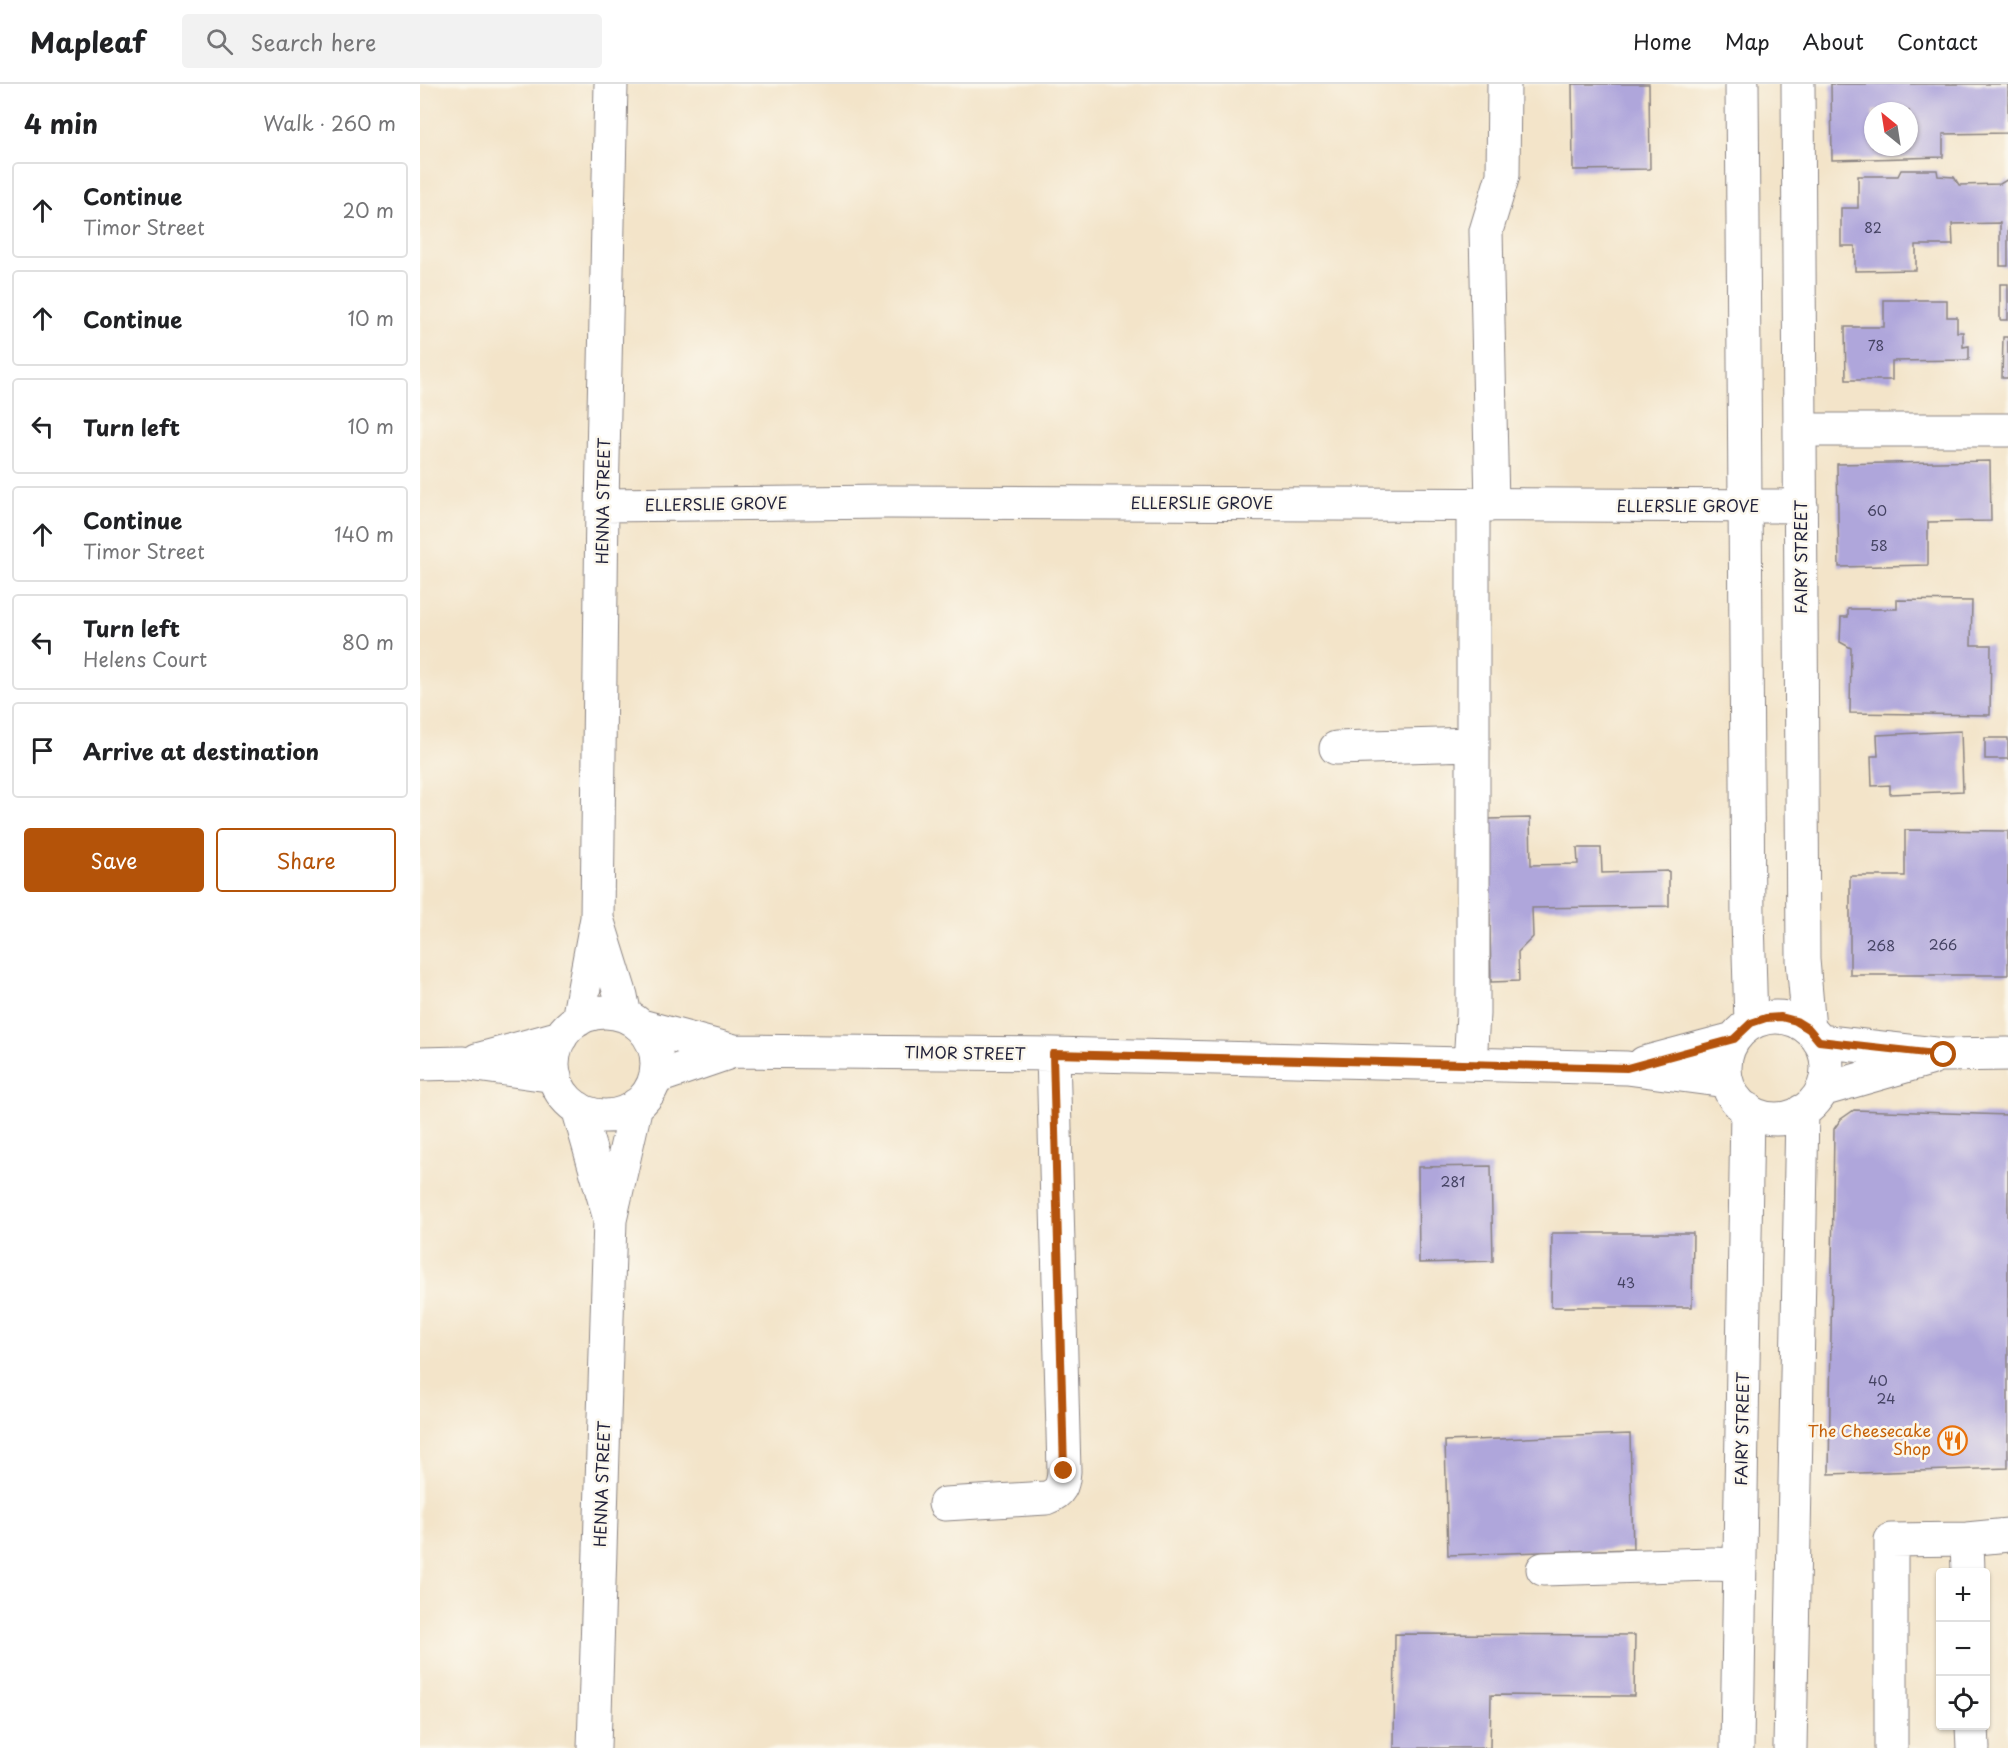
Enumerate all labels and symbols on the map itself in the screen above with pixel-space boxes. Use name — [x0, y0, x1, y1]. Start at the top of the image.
north arrow — [1864, 102, 1918, 156]
house number: 82 — [1864, 217, 1882, 238]
house number: 78 — [1868, 335, 1884, 356]
street label: HENNA STREET — [589, 438, 615, 564]
street label: ELLERSLIE GROVE — [644, 490, 788, 516]
street label: ELLERSLIE GROVE — [1131, 490, 1273, 514]
street label: ELLERSLIE GROVE — [1617, 493, 1759, 517]
street label: FAIRY STREET — [1788, 500, 1812, 614]
house number: 60 — [1867, 500, 1887, 521]
house number: 58 — [1870, 535, 1888, 556]
house number: 266 — [1929, 934, 1957, 955]
house number: 268 — [1867, 935, 1895, 956]
street label: TIMOR STREET — [904, 1039, 1026, 1065]
route start — [1930, 1041, 1956, 1067]
house number: 281 — [1441, 1171, 1465, 1192]
house number: 43 — [1617, 1272, 1635, 1293]
house number: 40 — [1868, 1370, 1888, 1391]
street label: FAIRY STREET — [1728, 1372, 1754, 1486]
house number: 24 — [1877, 1388, 1895, 1409]
place label: The Cheesecake Shop — [1808, 1418, 1931, 1460]
street label: HENNA STREET — [587, 1420, 615, 1548]
restaurant icon: The Cheesecake Shop — [1936, 1424, 1968, 1456]
route end — [1050, 1457, 1076, 1483]

